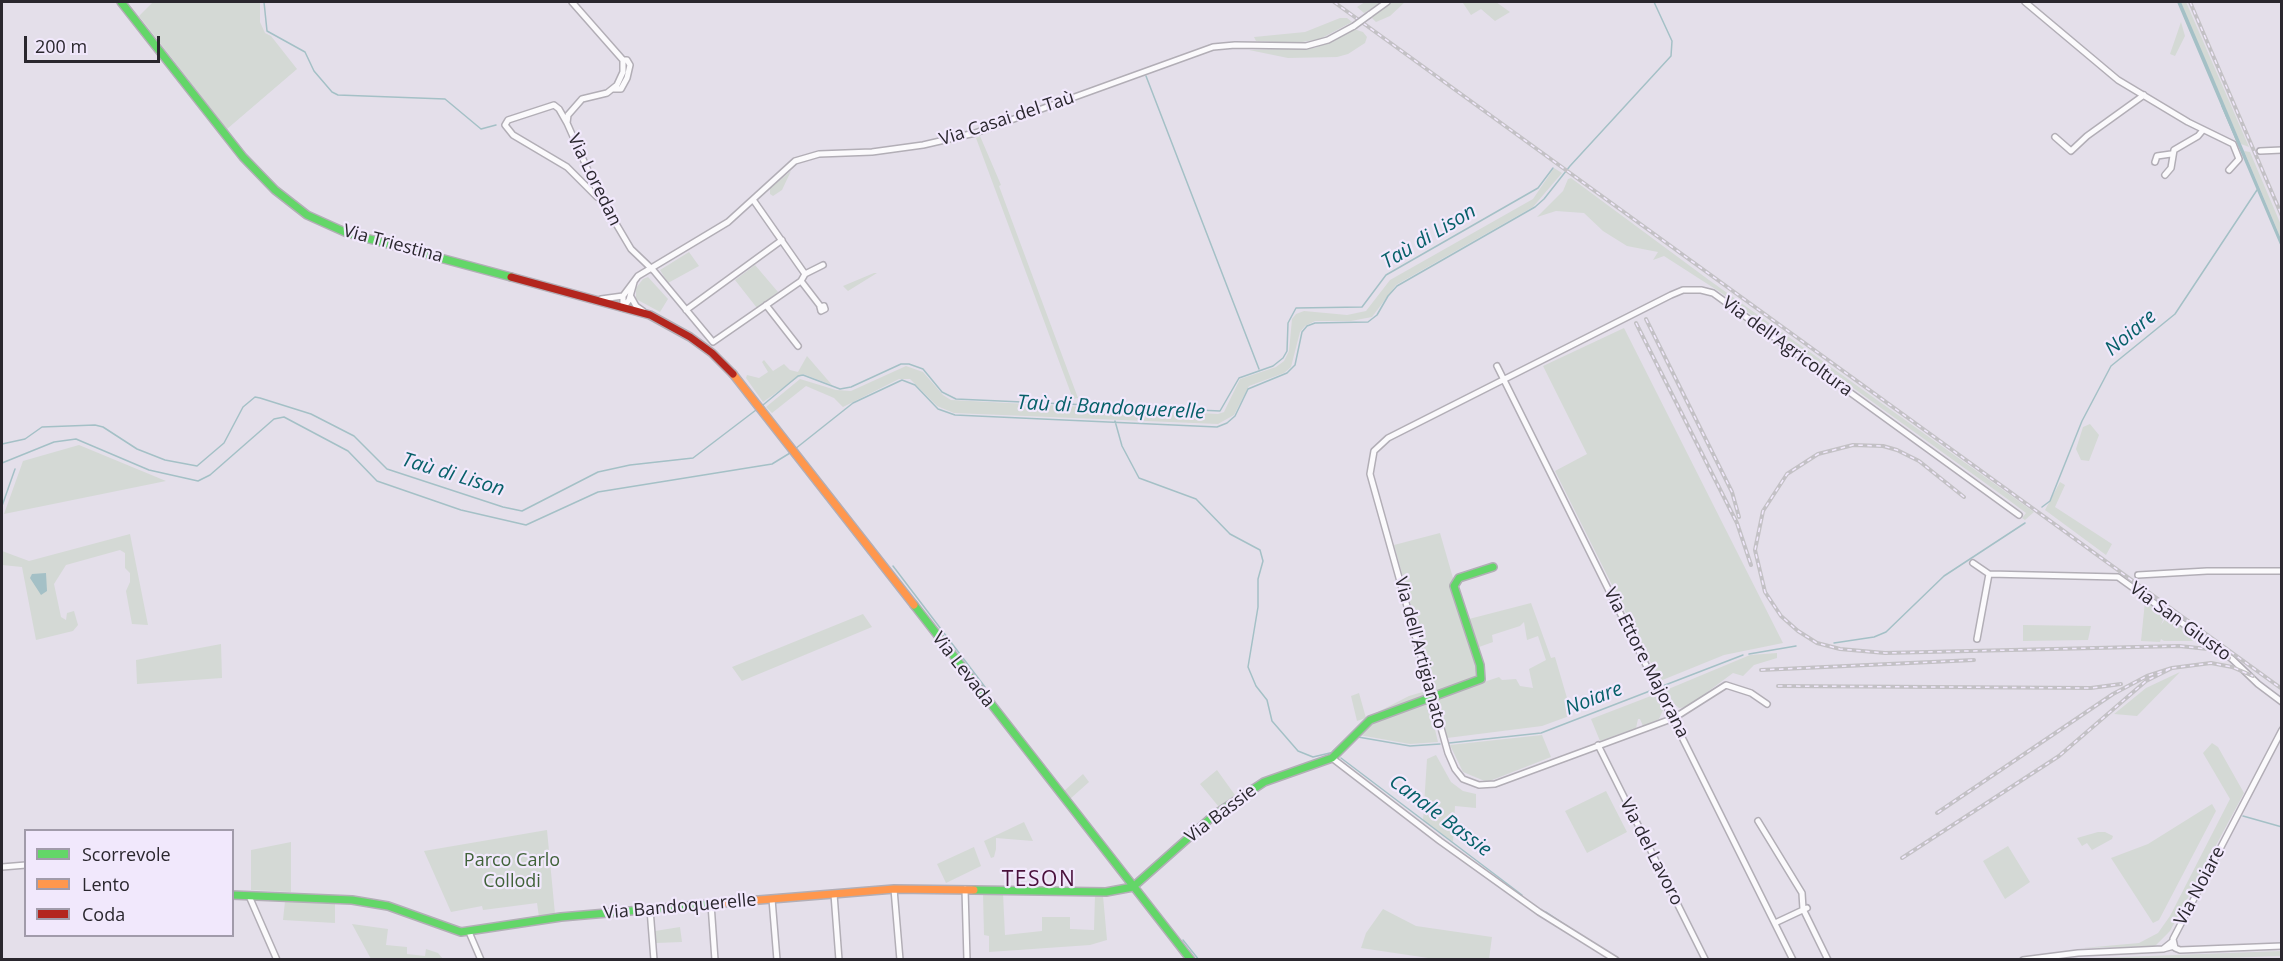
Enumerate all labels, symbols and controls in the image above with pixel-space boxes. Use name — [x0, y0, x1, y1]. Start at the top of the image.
scale bar — [27, 24, 164, 62]
text: 200 m — [35, 34, 87, 58]
street label: Via Casai del Taù — [937, 87, 1077, 151]
street label: Via Loredan — [562, 130, 626, 230]
water label: Taù di Lison — [1377, 199, 1481, 275]
street label: Via Triestina — [341, 220, 445, 268]
street label: Via dell'Agricoltura — [1718, 292, 1856, 402]
water label: Noiare — [2100, 305, 2162, 361]
water label: Taù di Bandoquerelle — [1016, 391, 1206, 425]
water label: Taù di Lison — [399, 448, 507, 502]
street label: Via dell'Artigianato — [1389, 575, 1451, 731]
street label: Via San Giusto — [2125, 578, 2235, 666]
street label: Via Ettore Majorana — [1599, 584, 1693, 742]
street label: Via Levada — [927, 628, 999, 712]
water label: Noiare — [1562, 677, 1626, 721]
water label: Canale Bassie — [1384, 770, 1496, 862]
street label: Via Bassie — [1181, 780, 1261, 848]
street label: Via del Lavoro — [1615, 795, 1687, 909]
legend — [24, 829, 234, 937]
text: Scorrevole — [82, 842, 171, 866]
street label: Via Noiare — [2170, 843, 2230, 929]
park label: Parco Carlo Collodi — [464, 850, 560, 892]
district label: TESON — [1002, 867, 1076, 893]
text: Lento — [82, 872, 130, 896]
street label: Via Bandoquerelle — [603, 890, 757, 924]
text: Coda — [82, 902, 125, 926]

